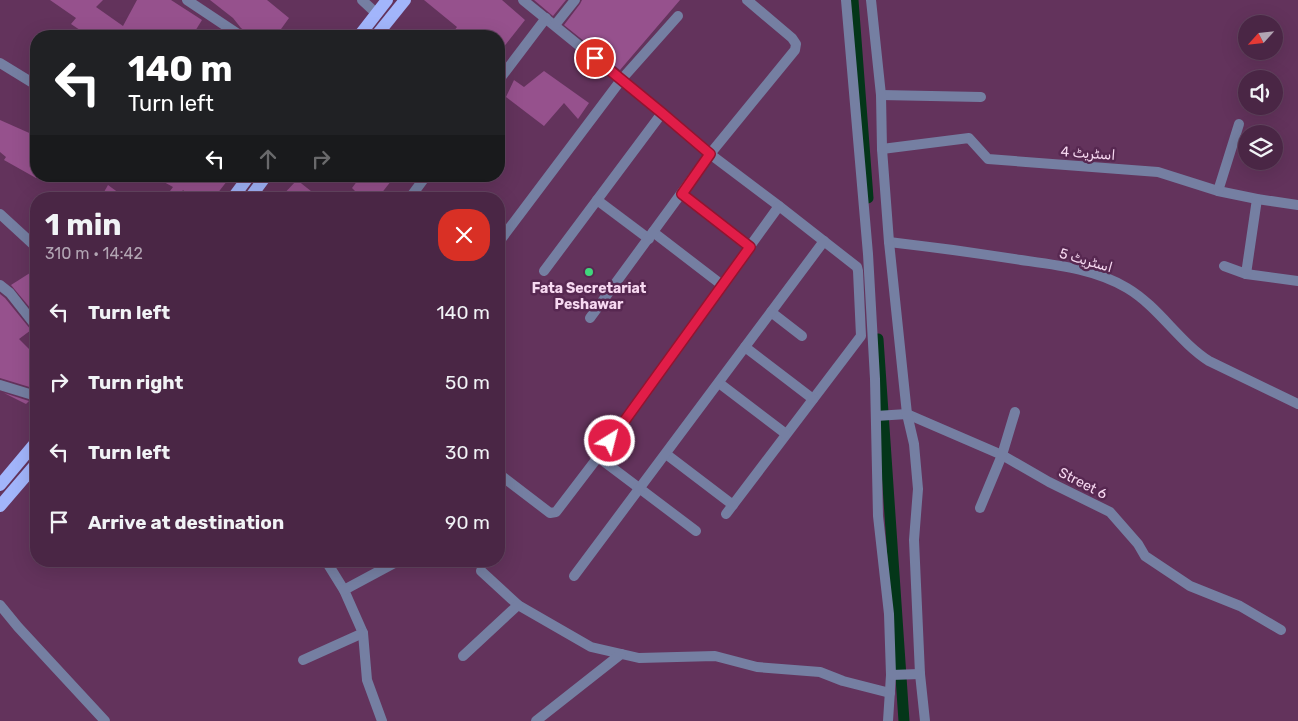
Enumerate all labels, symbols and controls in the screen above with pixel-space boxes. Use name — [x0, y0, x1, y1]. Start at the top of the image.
north arrow — [1238, 15, 1282, 60]
map controls — [1238, 15, 1283, 170]
pin — [574, 37, 616, 79]
icon: arrive — [581, 44, 609, 72]
text: 140 m — [128, 48, 233, 90]
icon: left — [45, 50, 110, 115]
button: sound — [1238, 70, 1283, 115]
text: Turn left — [128, 90, 214, 117]
button: layers — [1238, 125, 1283, 170]
street label: اسٹریٹ 4 — [1060, 143, 1116, 164]
icon: left — [201, 145, 229, 173]
icon: ahead — [254, 145, 282, 173]
icon: right — [307, 145, 335, 173]
text: 1 min — [45, 207, 122, 243]
button: close — [438, 209, 490, 261]
text: 310 m · 14:42 — [45, 244, 143, 263]
street label: اسٹریٹ 5 — [1057, 245, 1114, 276]
marker: Fata Secretariat Peshawar — [583, 266, 595, 278]
place label: Fata Secretariat Peshawar — [532, 280, 647, 313]
icon: left — [45, 298, 73, 326]
text: Turn left — [88, 301, 170, 324]
text: 140 m — [436, 301, 490, 324]
icon: right — [45, 368, 73, 396]
text: Turn right — [88, 371, 183, 394]
text: 50 m — [445, 371, 490, 394]
position arrow — [583, 414, 635, 466]
icon: left — [45, 438, 73, 466]
text: Turn left — [88, 441, 170, 464]
text: 30 m — [445, 441, 490, 464]
street label: Street 6 — [1056, 464, 1110, 503]
icon: arrive — [45, 508, 73, 536]
text: Arrive at destination — [88, 511, 284, 534]
text: 90 m — [445, 511, 490, 534]

